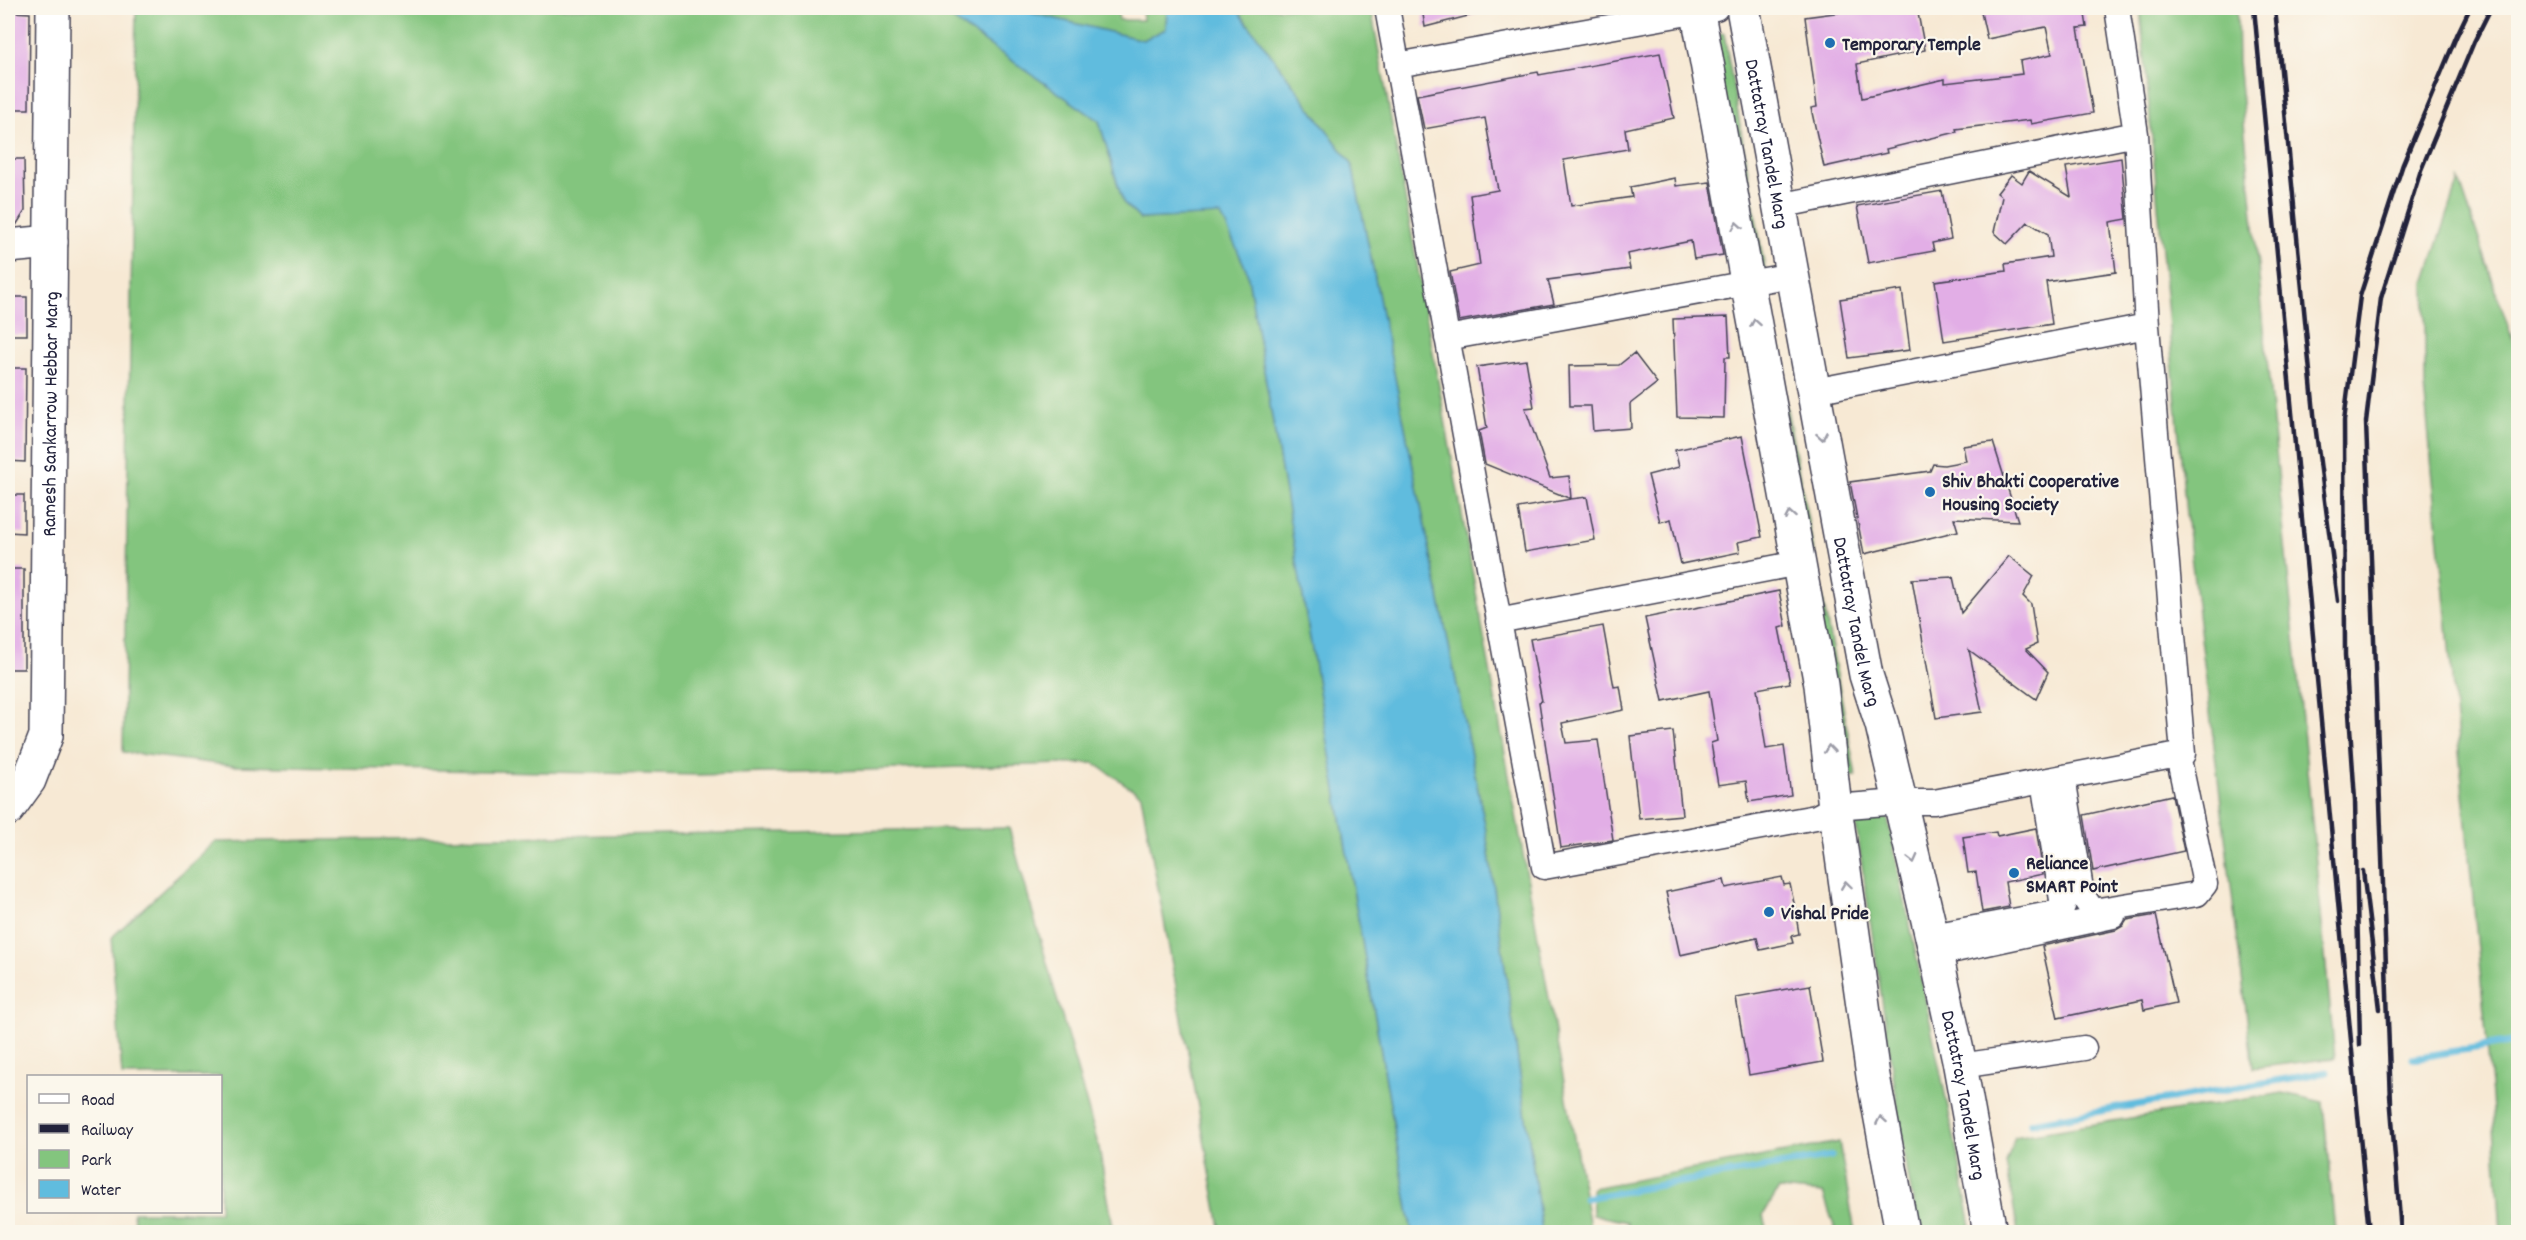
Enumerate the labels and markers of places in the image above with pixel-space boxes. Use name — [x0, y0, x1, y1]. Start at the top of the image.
place label: Temporary Temple — [1842, 32, 1981, 60]
marker: Temporary Temple — [1823, 36, 1837, 50]
place label: Shiv Bhakti Cooperative Housing Society — [1942, 469, 2119, 520]
marker: Shiv Bhakti Cooperative Housing Society — [1923, 485, 1937, 499]
place label: Reliance SMART Point — [2026, 851, 2119, 902]
marker: Reliance SMART Point — [2007, 866, 2021, 880]
place label: Vishal Pride — [1781, 901, 1869, 929]
marker: Vishal Pride — [1762, 905, 1776, 919]

